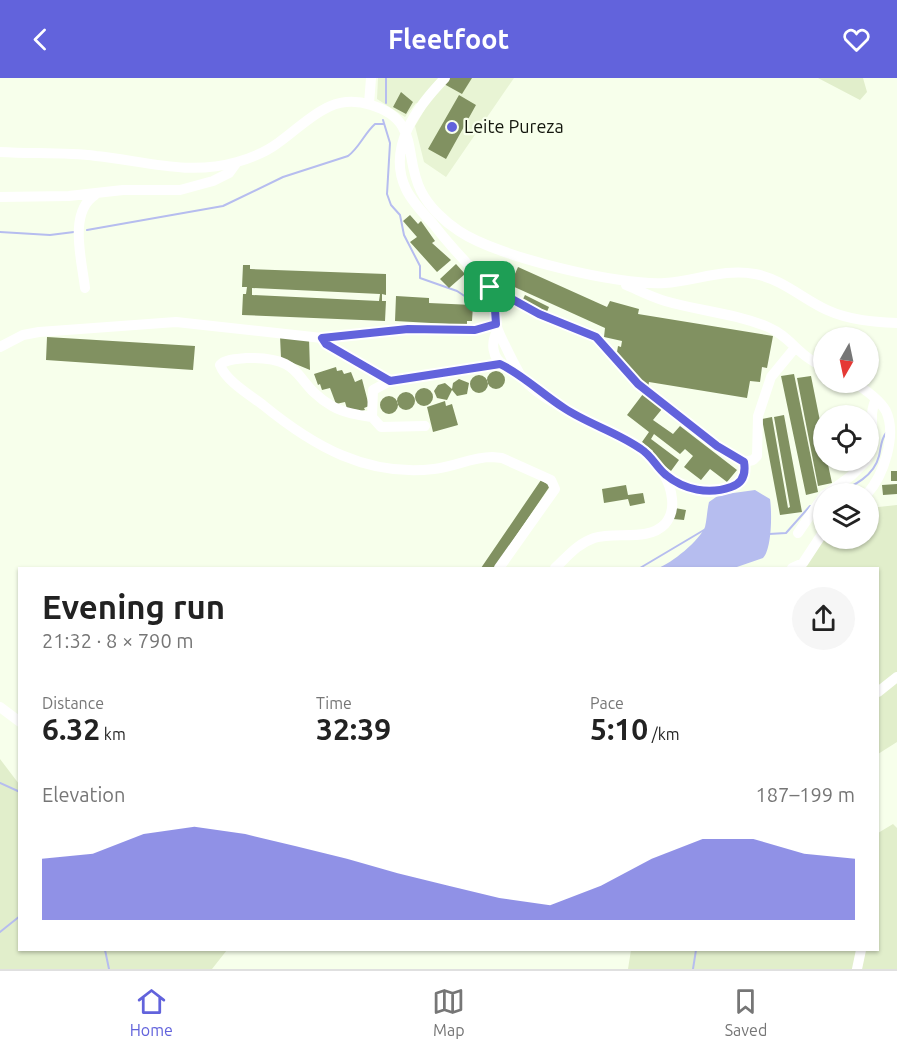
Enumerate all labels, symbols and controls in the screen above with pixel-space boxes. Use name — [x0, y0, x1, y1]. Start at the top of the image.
icon: back — [24, 23, 57, 56]
icon: heart — [840, 23, 873, 56]
text: Fleetfoot — [388, 24, 509, 54]
place label: Leite Pureza — [464, 116, 564, 136]
marker: Leite Pureza — [445, 120, 459, 134]
pin — [464, 261, 515, 312]
icon: arrive — [473, 270, 506, 303]
north arrow — [813, 327, 879, 393]
map controls — [813, 327, 879, 549]
button: locate — [813, 405, 879, 471]
button: layers — [813, 483, 879, 549]
button: share — [792, 587, 855, 650]
text: Evening run — [42, 588, 225, 625]
text: 21:32 · 8 × 790 m — [42, 629, 194, 652]
text: Distance — [42, 694, 104, 712]
text: Time — [316, 694, 352, 712]
text: Pace — [590, 694, 624, 712]
text: 6.32 — [42, 712, 100, 746]
text: 32:39 — [316, 712, 391, 746]
text: 5:10 — [590, 712, 648, 746]
text: km — [100, 725, 126, 743]
text: /km — [648, 725, 680, 743]
text: Elevation — [42, 783, 125, 806]
text: 187–199 m — [756, 783, 855, 806]
tab: Home — [130, 985, 173, 1039]
tab: Map — [432, 985, 465, 1039]
tab: Saved — [725, 985, 767, 1039]

